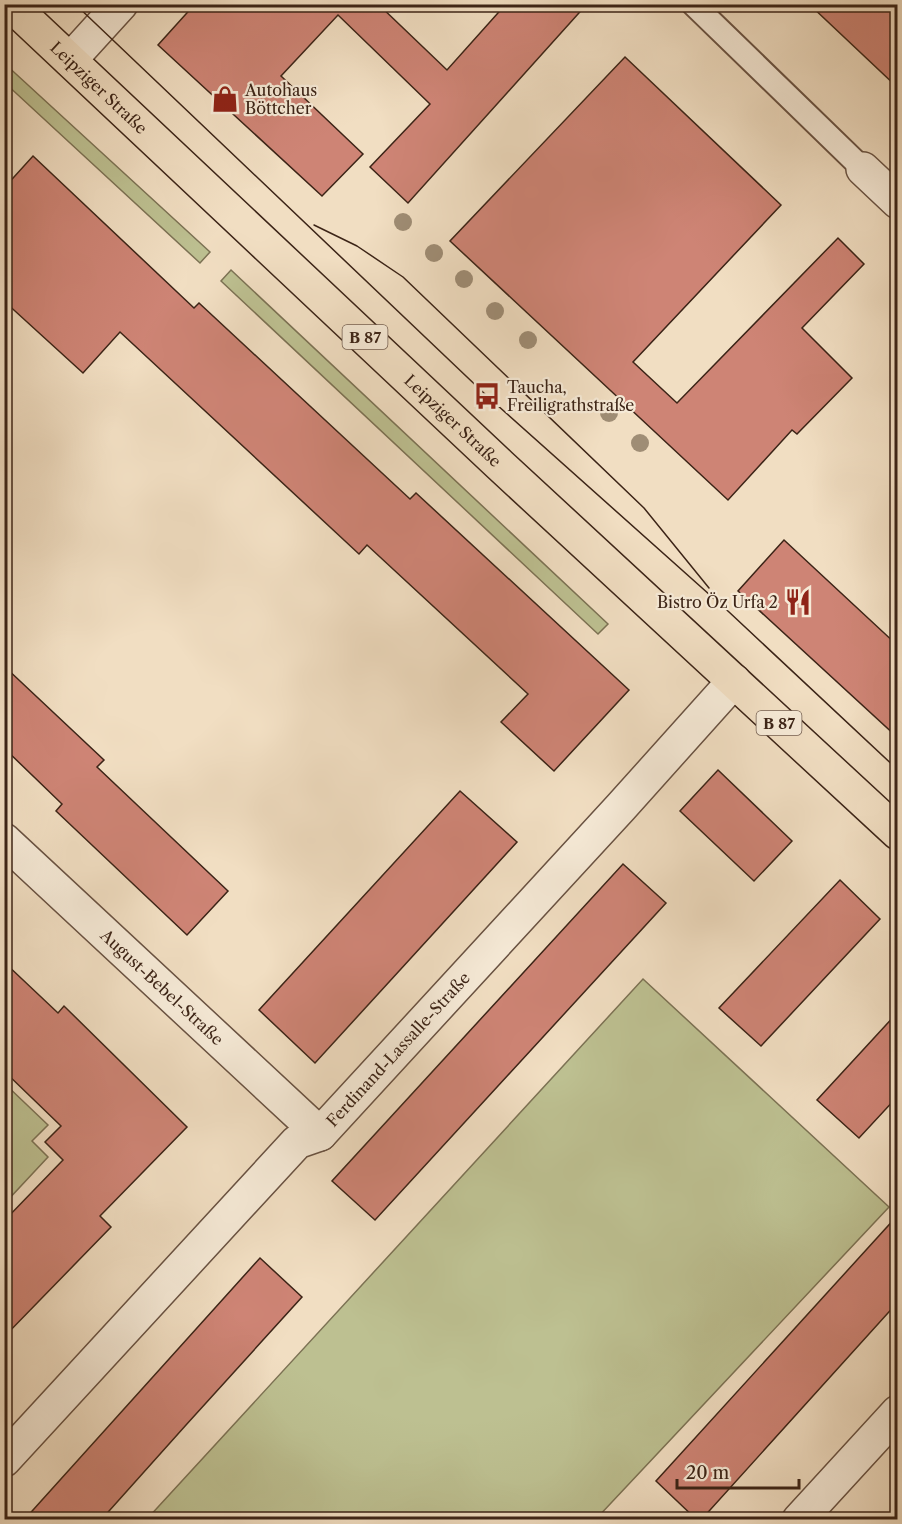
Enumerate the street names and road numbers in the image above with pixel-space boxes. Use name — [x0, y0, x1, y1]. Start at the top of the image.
street label: Leipziger Straße — [46, 37, 152, 138]
road number: B 87 — [342, 325, 388, 349]
street label: Leipziger Straße — [400, 370, 506, 471]
road number: B 87 — [756, 711, 802, 735]
street label: August-Bebel-Straße — [96, 924, 228, 1049]
street label: Ferdinand-Lassalle-Straße — [322, 968, 474, 1131]

